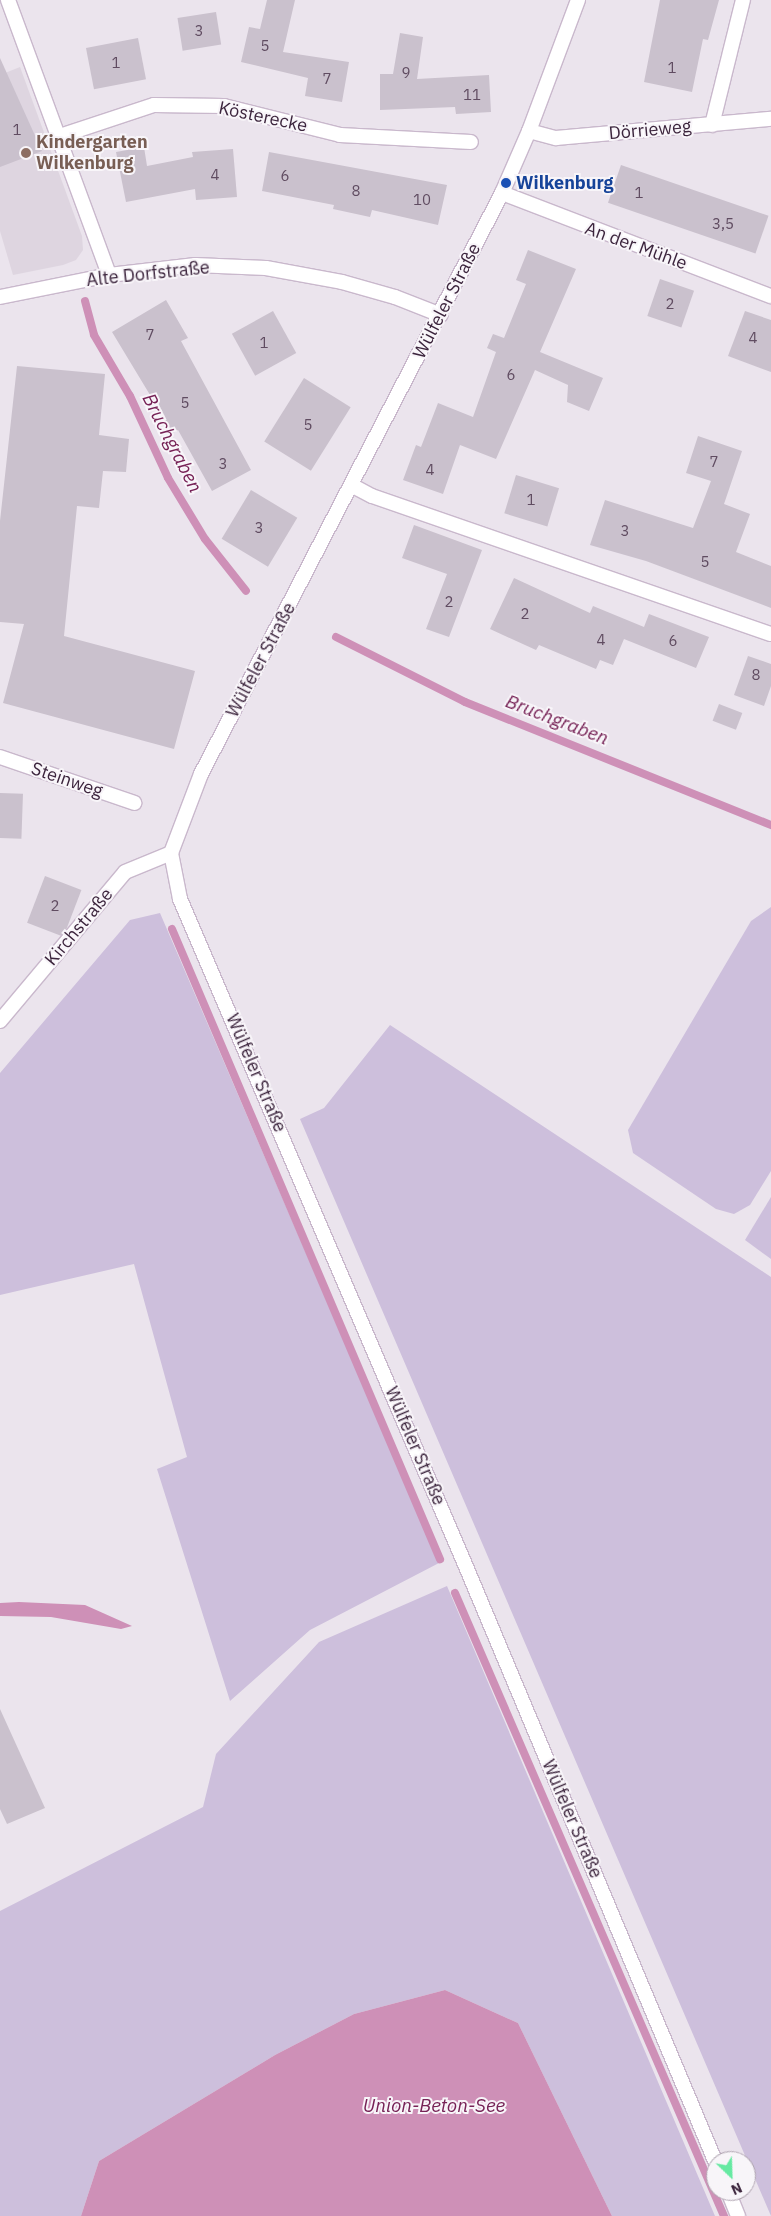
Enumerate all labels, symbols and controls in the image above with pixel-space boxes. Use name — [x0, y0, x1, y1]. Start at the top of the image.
house number: 3 — [195, 22, 203, 40]
house number: 5 — [261, 37, 269, 55]
house number: 1 — [112, 54, 120, 72]
house number: 1 — [668, 59, 676, 77]
house number: 9 — [402, 64, 410, 82]
house number: 7 — [323, 70, 331, 88]
house number: 11 — [463, 86, 481, 104]
street label: Kösterecke — [217, 97, 309, 137]
street label: Dörrieweg — [608, 116, 692, 144]
house number: 1 — [13, 121, 21, 139]
place label: Kindergarten Wilkenburg — [36, 132, 148, 174]
marker: Kindergarten Wilkenburg — [20, 147, 32, 159]
house number: 4 — [211, 166, 219, 184]
house number: 6 — [281, 167, 289, 185]
place label: Wilkenburg — [516, 172, 613, 194]
marker: Wilkenburg — [500, 177, 512, 189]
house number: 8 — [352, 182, 360, 200]
house number: 1 — [635, 184, 643, 202]
house number: 10 — [413, 191, 431, 209]
house number: 3,5 — [712, 215, 734, 233]
street label: An der Mühle — [582, 218, 690, 274]
street label: Wülfeler Straße — [409, 240, 485, 362]
street label: Alte Dorfstraße — [85, 257, 211, 291]
house number: 2 — [666, 295, 674, 313]
house number: 7 — [146, 326, 154, 344]
house number: 4 — [749, 329, 757, 347]
house number: 1 — [260, 334, 268, 352]
house number: 6 — [507, 366, 515, 384]
water label: Bruchgraben — [137, 390, 207, 496]
house number: 5 — [181, 394, 189, 412]
house number: 5 — [304, 416, 312, 434]
house number: 7 — [710, 453, 718, 471]
house number: 3 — [219, 455, 227, 473]
house number: 4 — [426, 461, 434, 479]
house number: 1 — [527, 491, 535, 509]
house number: 3 — [255, 519, 263, 537]
house number: 3 — [621, 522, 629, 540]
house number: 5 — [701, 553, 709, 571]
house number: 2 — [445, 593, 453, 611]
street label: Wülfeler Straße — [222, 599, 300, 721]
house number: 2 — [521, 605, 529, 623]
house number: 4 — [597, 631, 605, 649]
house number: 6 — [669, 632, 677, 650]
house number: 8 — [752, 666, 760, 684]
water label: Bruchgraben — [502, 690, 612, 750]
street label: Steinweg — [28, 758, 106, 802]
street label: Kirchstraße — [40, 884, 118, 970]
house number: 2 — [51, 897, 59, 915]
street label: Wülfeler Straße — [221, 1010, 291, 1136]
street label: Wülfeler Straße — [380, 1383, 450, 1509]
street label: Wülfeler Straße — [537, 1756, 607, 1882]
water label: Union-Beton-See — [363, 2095, 505, 2117]
north arrow — [706, 2151, 756, 2201]
text: N — [728, 2179, 745, 2199]

